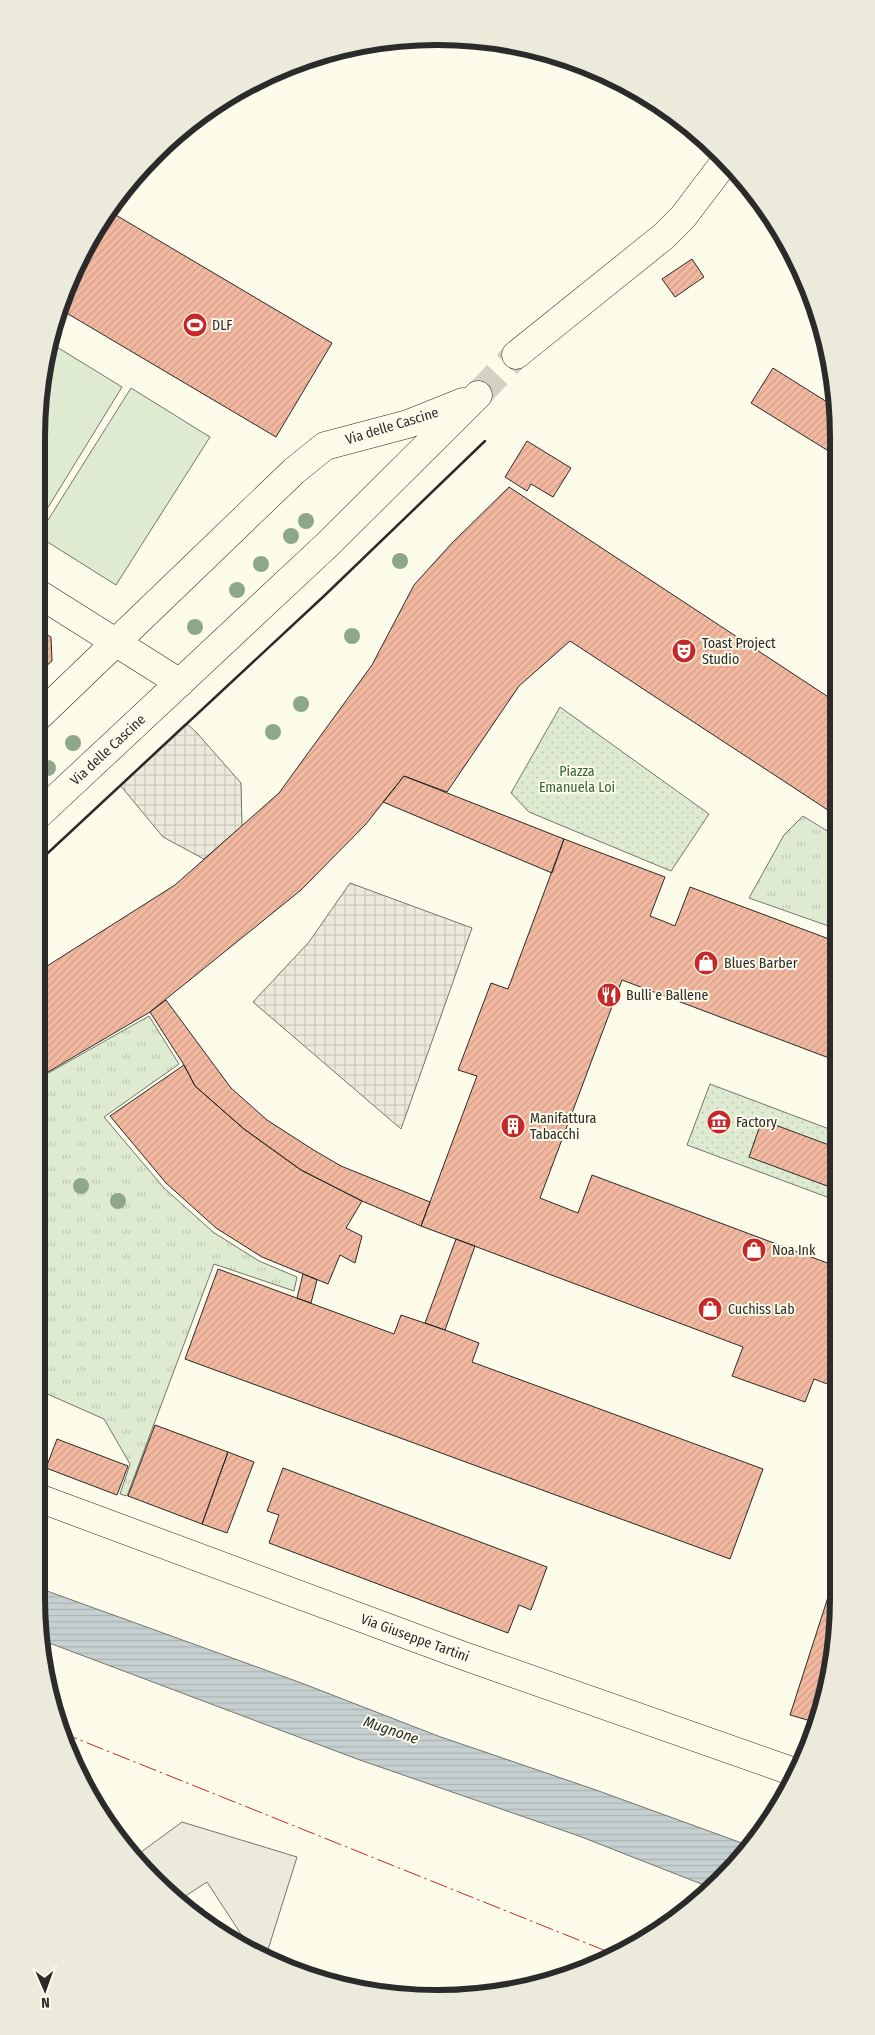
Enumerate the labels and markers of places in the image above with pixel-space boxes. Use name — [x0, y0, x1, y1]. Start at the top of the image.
sports icon: DLF — [182, 312, 208, 338]
place label: DLF — [212, 317, 232, 334]
place label: Toast Project Studio — [702, 635, 776, 668]
theatre icon: Toast Project Studio — [671, 638, 697, 664]
shop icon: Blues Barber — [693, 950, 719, 976]
place label: Blues Barber — [724, 955, 798, 972]
restaurant icon: Bulli e Ballene — [596, 982, 622, 1008]
place label: Bulli e Ballene — [626, 987, 708, 1004]
museum icon: Factory — [706, 1109, 732, 1135]
place label: Manifattura Tabacchi — [530, 1110, 596, 1143]
building icon: Manifattura Tabacchi — [500, 1113, 526, 1139]
place label: Factory — [736, 1114, 778, 1131]
shop icon: Noa Ink — [741, 1237, 767, 1263]
place label: Noa Ink — [772, 1242, 816, 1259]
shop icon: Cuchiss Lab — [697, 1296, 723, 1322]
place label: Cuchiss Lab — [728, 1301, 795, 1318]

